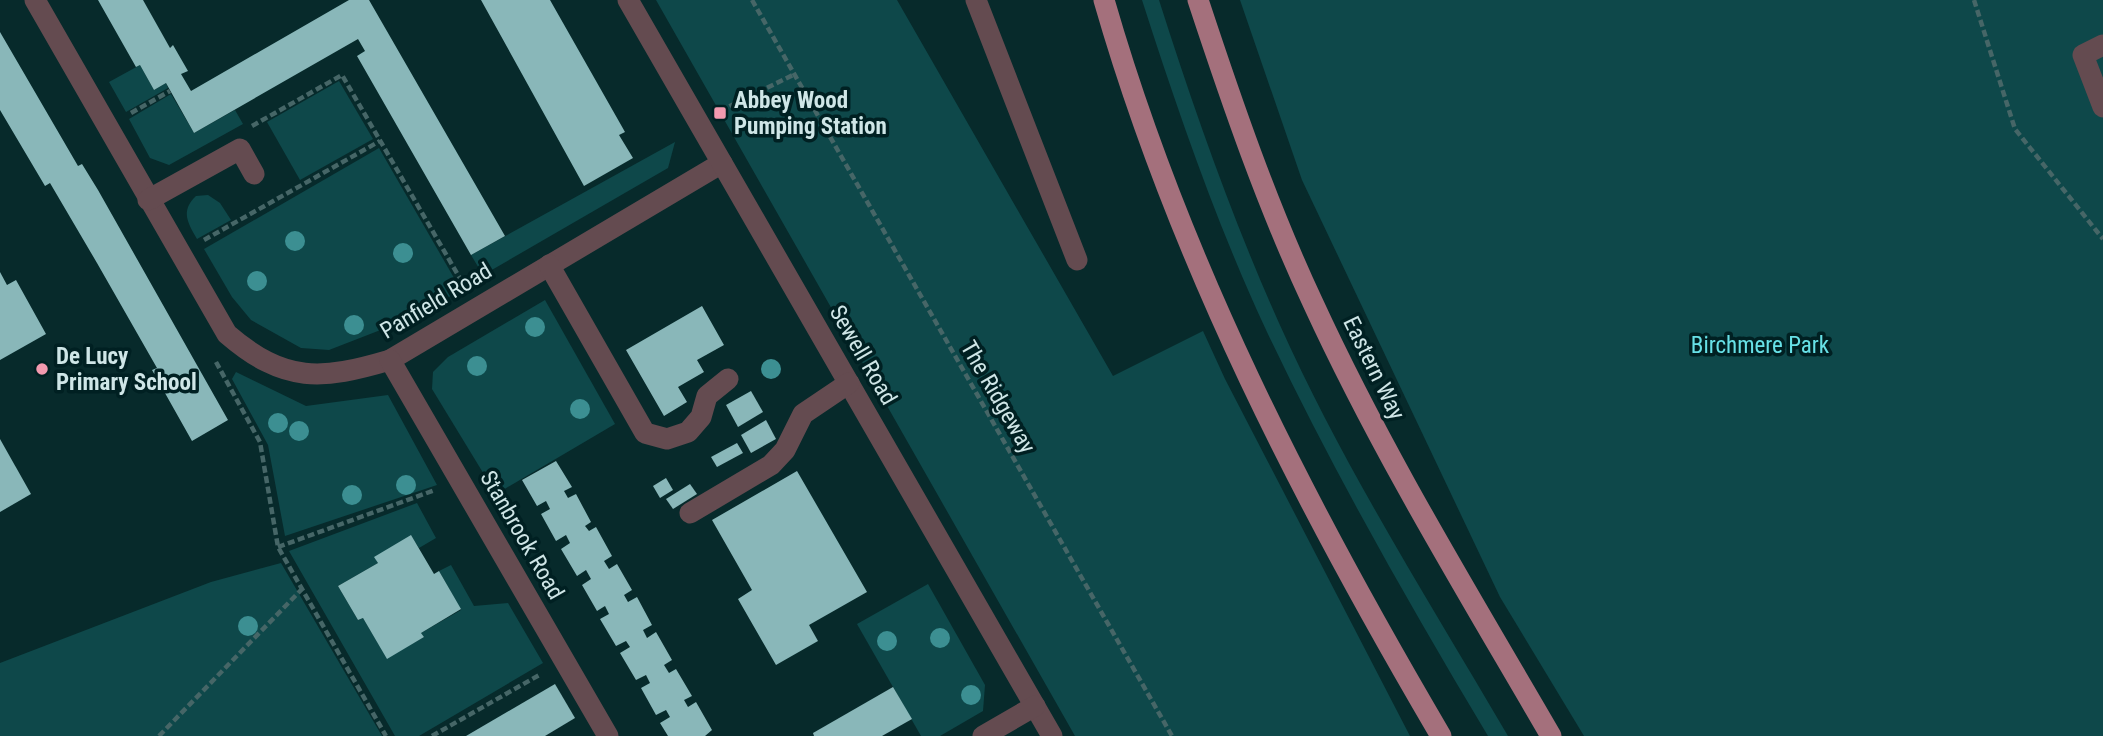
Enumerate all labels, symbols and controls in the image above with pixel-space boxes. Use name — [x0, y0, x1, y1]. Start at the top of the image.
place label: Abbey Wood Pumping Station — [734, 87, 887, 140]
marker: Abbey Wood Pumping Station — [712, 105, 728, 121]
street label: Panfield Road — [375, 257, 497, 345]
street label: Sewell Road — [824, 300, 902, 410]
street label: Eastern Way — [1337, 312, 1411, 424]
park label: Birchmere Park — [1691, 332, 1830, 359]
street label: The Ridgeway — [955, 336, 1041, 458]
place label: De Lucy Primary School — [56, 343, 197, 396]
marker: De Lucy Primary School — [34, 361, 50, 377]
street label: Stanbrook Road — [474, 466, 570, 604]

